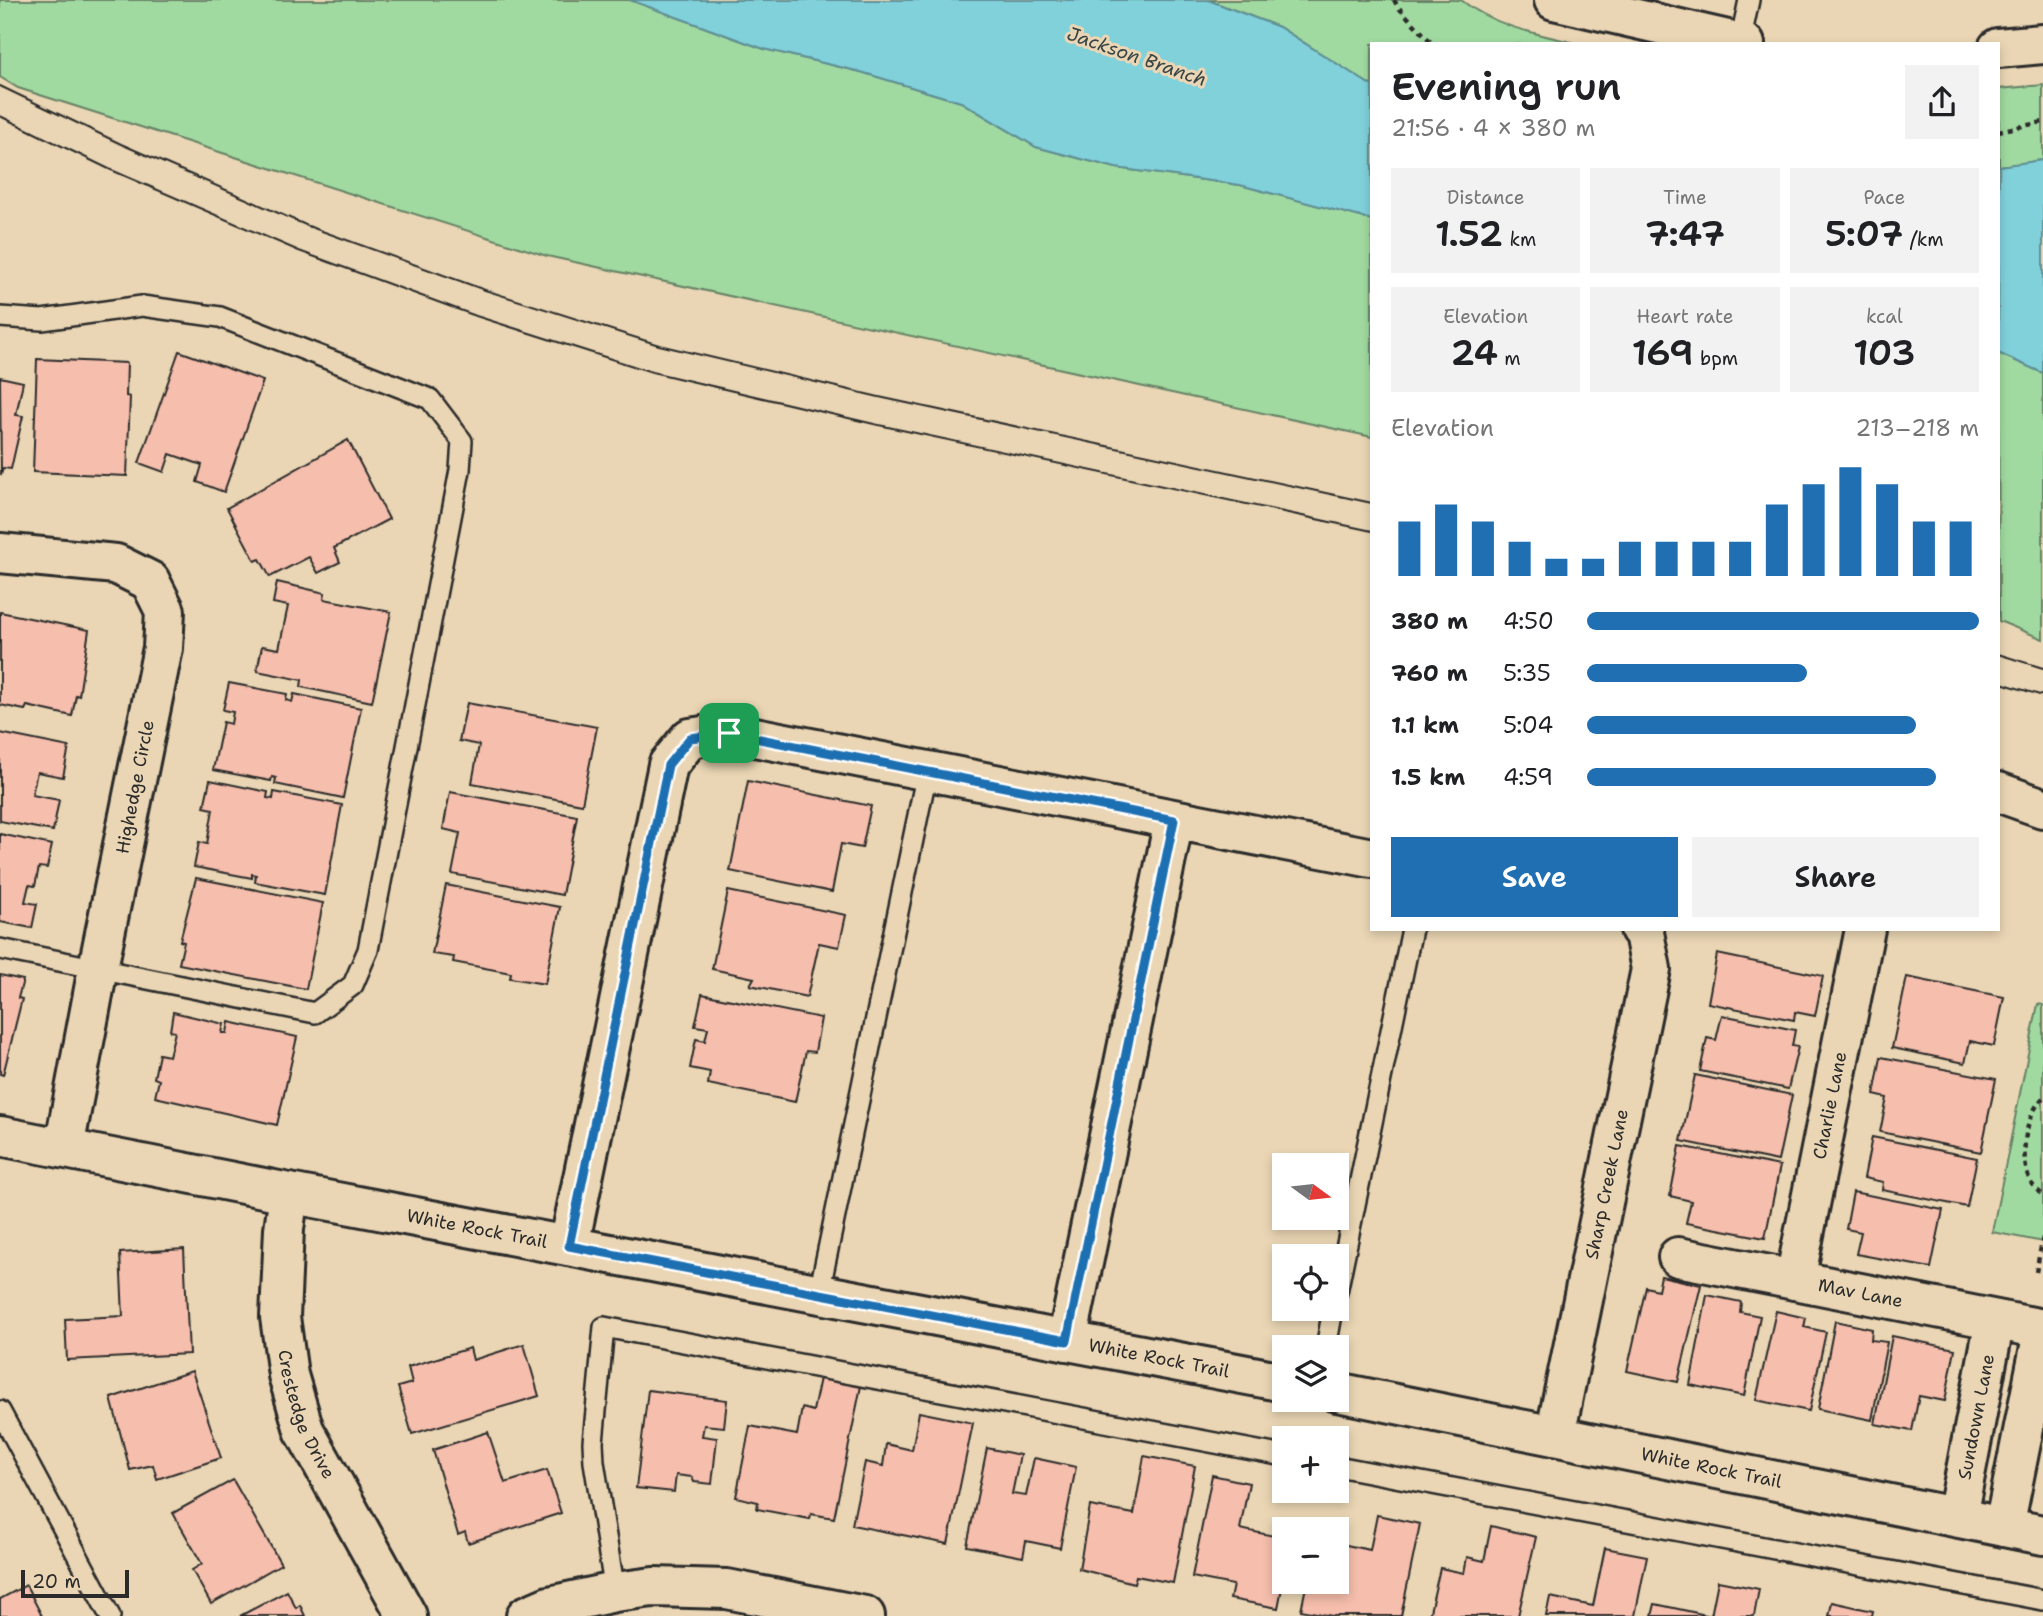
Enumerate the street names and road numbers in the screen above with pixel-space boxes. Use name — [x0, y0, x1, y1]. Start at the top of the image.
street label: Highedge Circle — [110, 718, 160, 856]
street label: Charlie Lane — [1807, 1050, 1852, 1161]
street label: Sharp Creek Lane — [1580, 1107, 1634, 1262]
street label: White Rock Trail — [405, 1204, 550, 1254]
street label: Mav Lane — [1816, 1273, 1905, 1313]
street label: White Rock Trail — [1086, 1333, 1232, 1383]
street label: Crestedge Drive — [273, 1348, 341, 1483]
street label: Sundown Lane — [1952, 1352, 2000, 1482]
street label: White Rock Trail — [1639, 1442, 1784, 1494]

